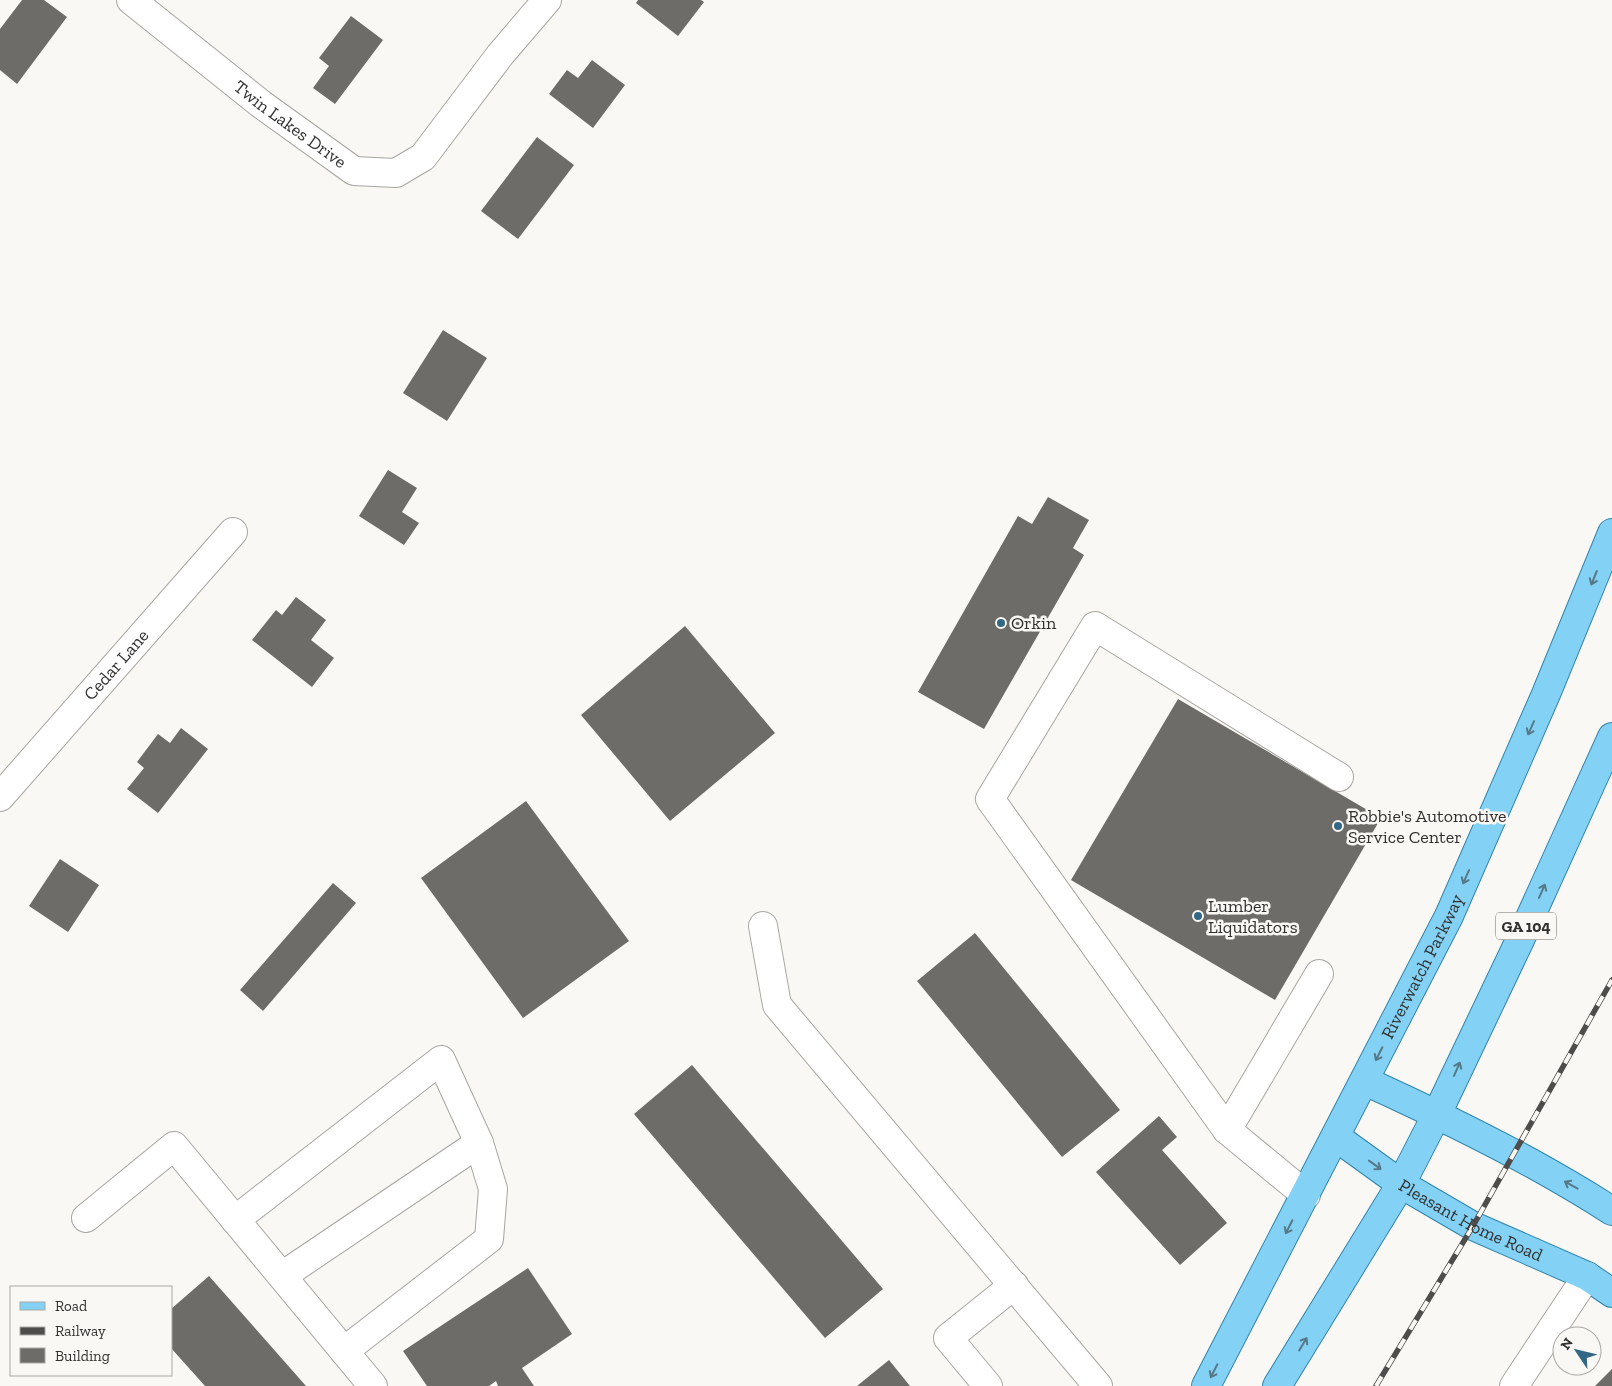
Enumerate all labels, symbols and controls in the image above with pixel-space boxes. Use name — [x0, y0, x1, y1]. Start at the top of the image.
street label: Twin Lakes Drive — [229, 76, 351, 173]
one-way arrow — [1588, 570, 1598, 585]
place label: Orkin — [1011, 612, 1057, 634]
marker: Orkin — [995, 617, 1007, 629]
street label: Cedar Lane — [79, 625, 153, 705]
one-way arrow — [1526, 720, 1536, 735]
place label: Robbie's Automotive Service Center — [1348, 805, 1506, 848]
marker: Robbie's Automotive Service Center — [1332, 820, 1344, 832]
one-way arrow — [1461, 869, 1471, 884]
one-way arrow — [1538, 884, 1548, 899]
street label: Riverwatch Parkway — [1376, 890, 1468, 1043]
place label: Lumber Liquidators — [1208, 895, 1298, 938]
marker: Lumber Liquidators — [1192, 910, 1204, 922]
road number: GA 104 — [1496, 912, 1556, 939]
one-way arrow — [1374, 1046, 1384, 1061]
one-way arrow — [1453, 1062, 1463, 1077]
one-way arrow — [1368, 1160, 1382, 1170]
street label: Pleasant Home Road — [1395, 1174, 1546, 1266]
one-way arrow — [1564, 1180, 1578, 1190]
one-way arrow — [1284, 1219, 1294, 1234]
legend — [10, 1286, 172, 1376]
text: Road — [55, 1297, 88, 1315]
text: Railway — [55, 1322, 106, 1340]
north arrow — [1552, 1326, 1602, 1376]
text: N — [1557, 1334, 1577, 1353]
one-way arrow — [1298, 1338, 1308, 1352]
text: Building — [55, 1347, 110, 1365]
one-way arrow — [1209, 1363, 1218, 1378]

